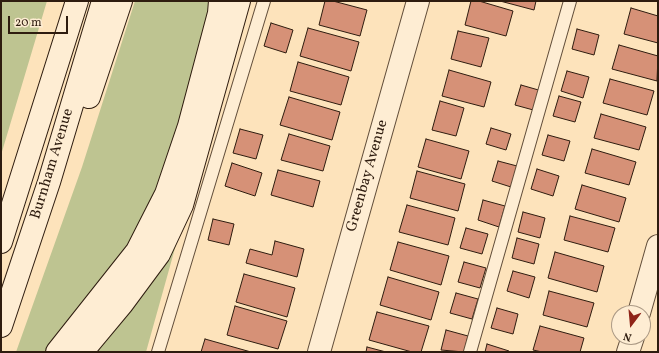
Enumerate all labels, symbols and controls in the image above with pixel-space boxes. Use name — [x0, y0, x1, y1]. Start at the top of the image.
scale bar — [10, 8, 70, 34]
text: 20 m — [15, 15, 42, 31]
street label: Burnham Avenue — [28, 106, 78, 222]
street label: Greenbay Avenue — [343, 118, 393, 234]
north arrow — [611, 305, 651, 345]
text: N — [622, 328, 634, 344]

